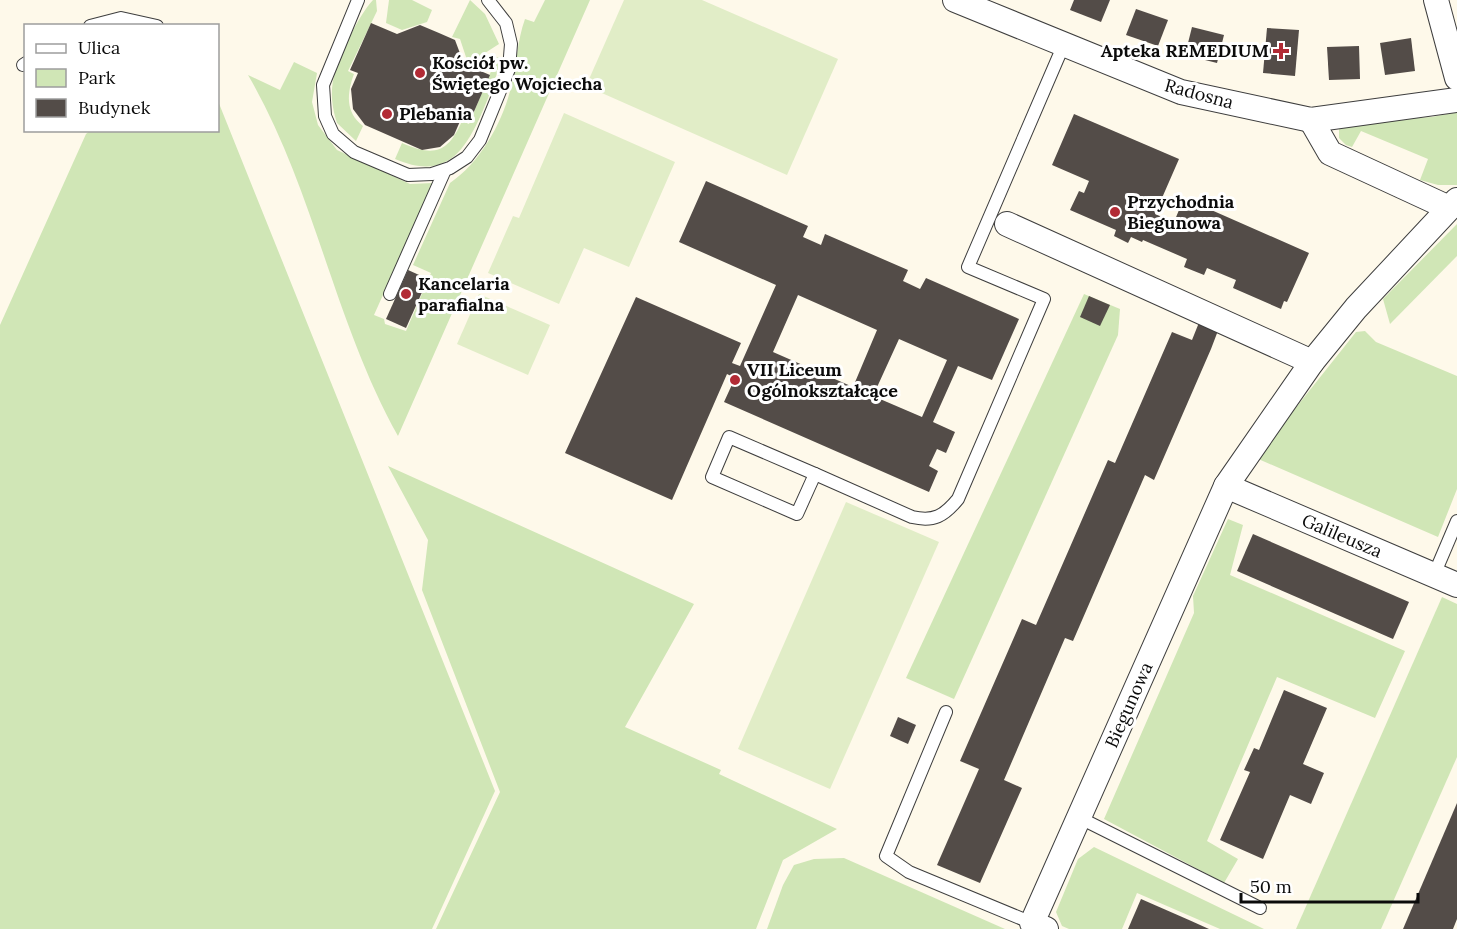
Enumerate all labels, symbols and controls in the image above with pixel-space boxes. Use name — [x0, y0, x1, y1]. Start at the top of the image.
legend — [24, 24, 219, 132]
text: Ulica — [78, 36, 120, 59]
place label: Apteka REMEDIUM — [1101, 39, 1269, 62]
marker: Apteka REMEDIUM — [1274, 44, 1288, 58]
place label: Kościół pw. Świętego Wojciecha — [432, 51, 603, 95]
text: Park — [78, 66, 116, 89]
marker: Kościół pw. Świętego Wojciecha — [413, 66, 427, 80]
street label: Radosna — [1162, 73, 1236, 114]
text: Budynek — [78, 96, 151, 119]
place label: Plebania — [399, 102, 473, 125]
marker: Plebania — [380, 107, 394, 121]
place label: Przychodnia Biegunowa — [1127, 190, 1235, 234]
marker: Przychodnia Biegunowa — [1108, 205, 1122, 219]
place label: Kancelaria parafialna — [418, 272, 510, 316]
marker: Kancelaria parafialna — [399, 287, 413, 301]
place label: VII Liceum Ogólnokształcące — [747, 358, 898, 402]
marker: VII Liceum Ogólnokształcące — [728, 373, 742, 387]
street label: Galileusza — [1299, 508, 1386, 563]
street label: Biegunowa — [1099, 658, 1158, 751]
scale bar — [1241, 866, 1418, 904]
text: 50 m — [1250, 875, 1292, 898]

